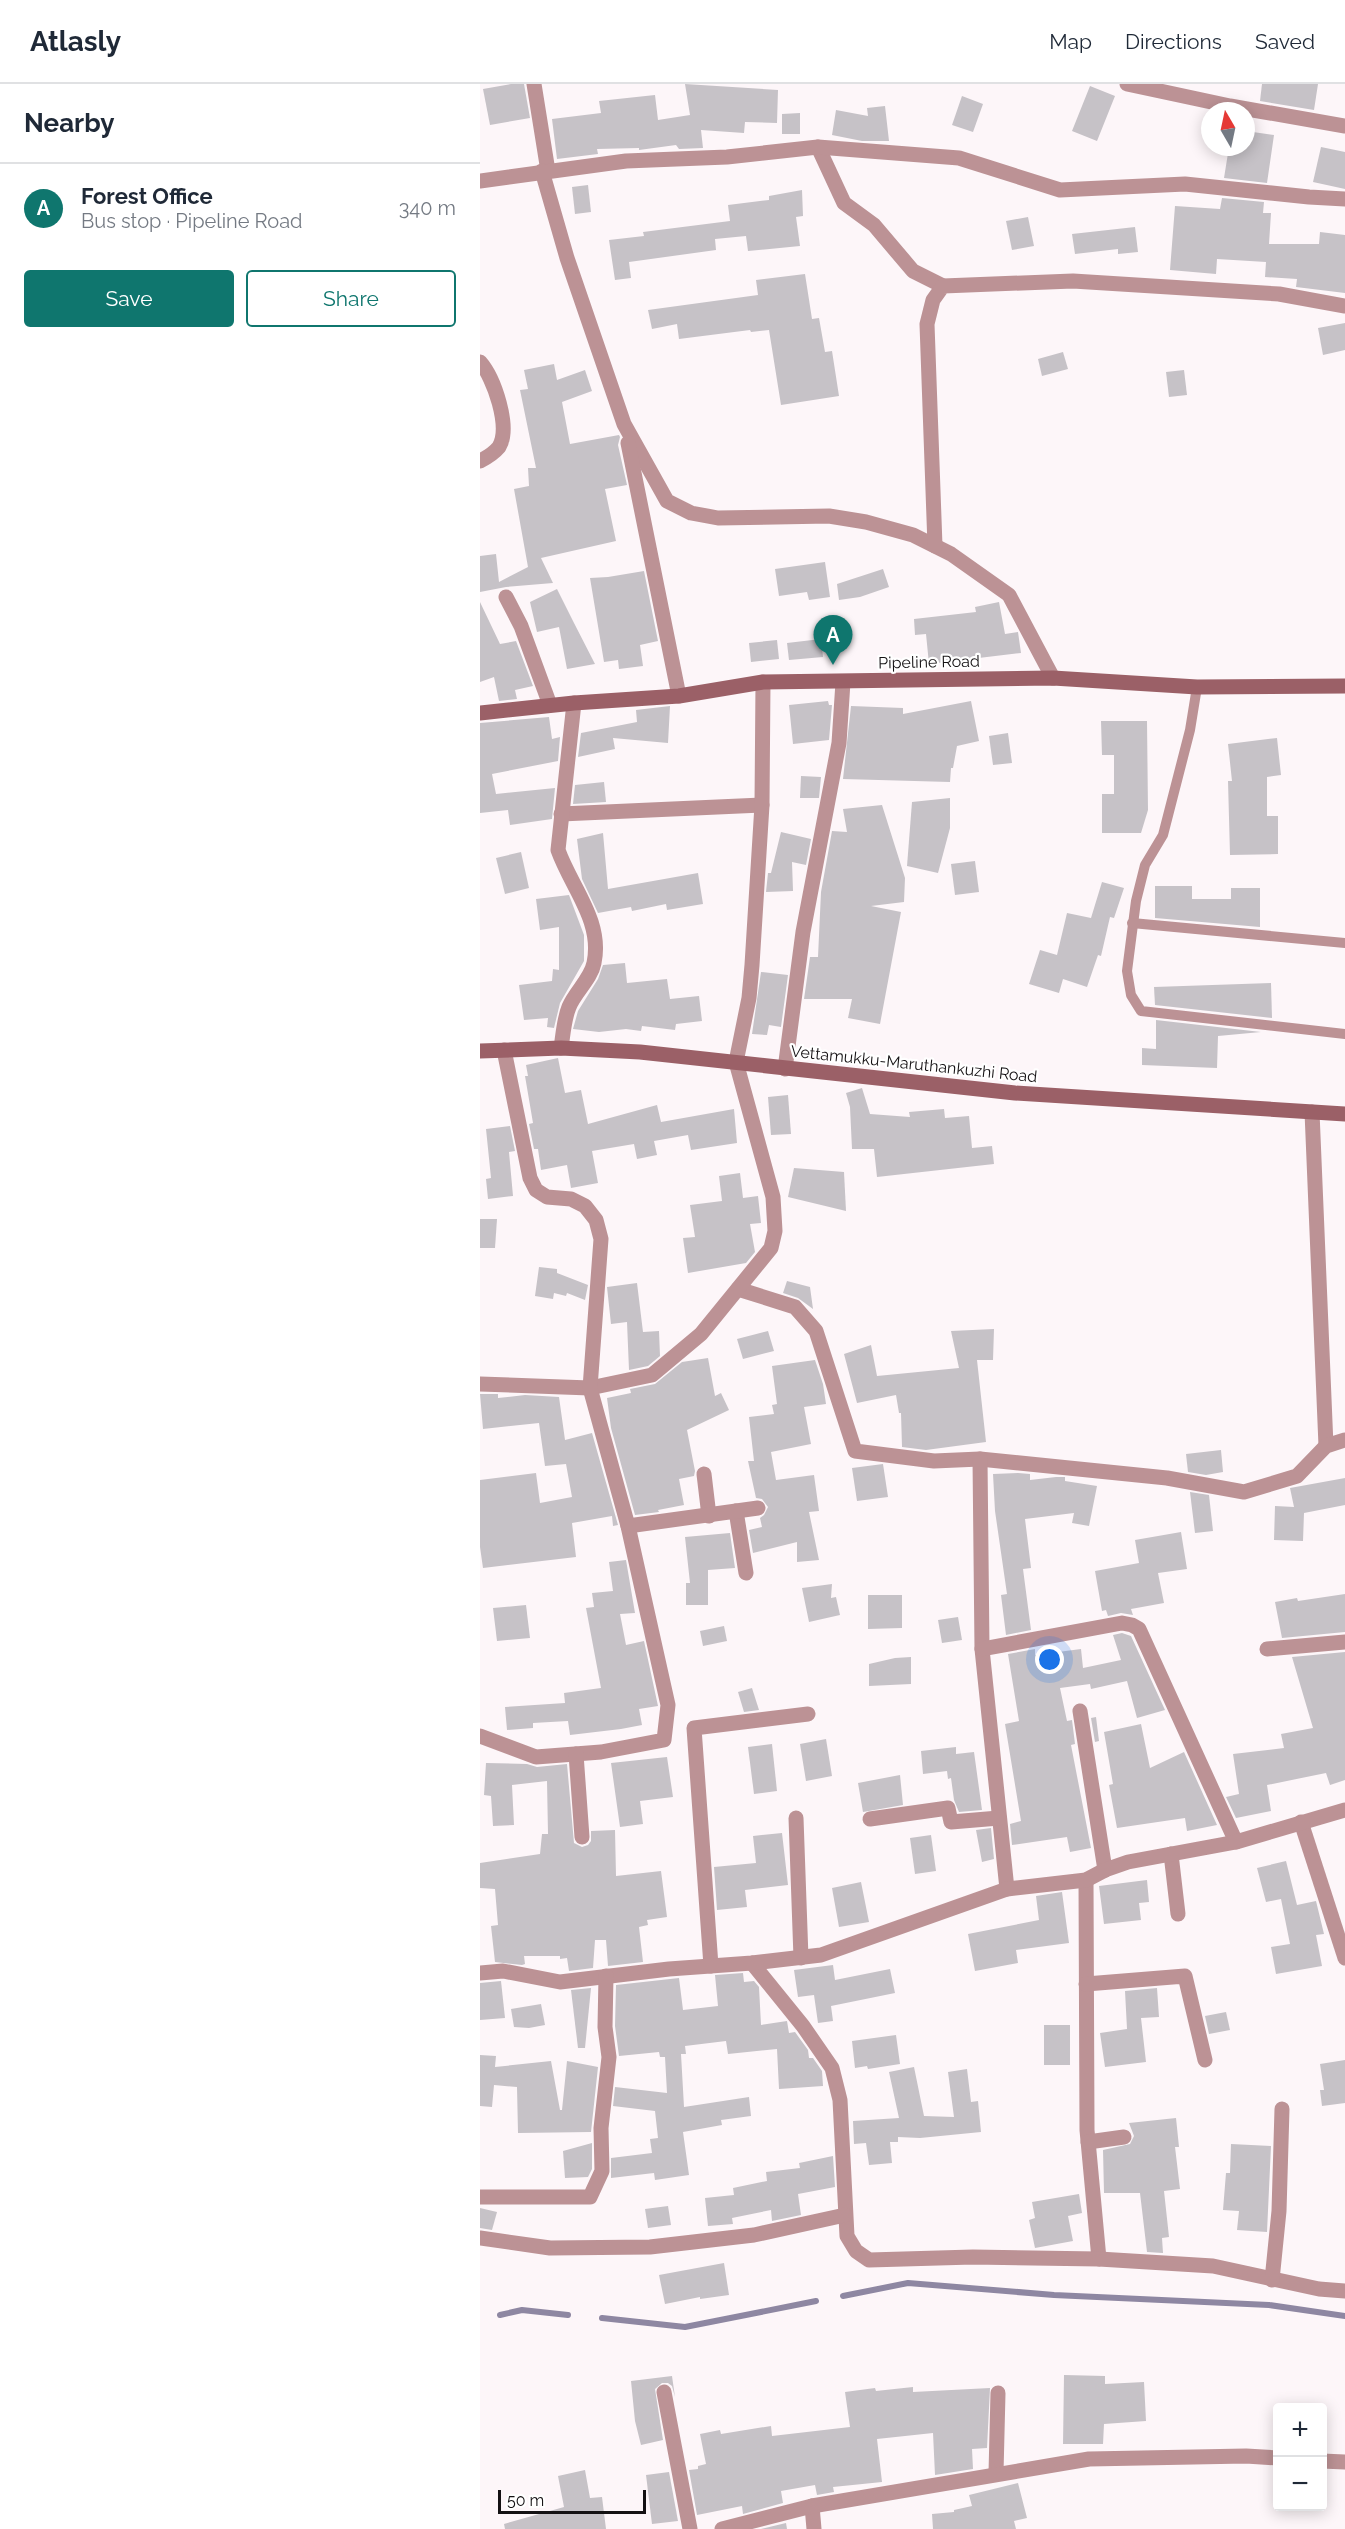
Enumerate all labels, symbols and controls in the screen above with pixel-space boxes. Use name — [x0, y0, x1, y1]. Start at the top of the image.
text: Atlasly — [30, 25, 121, 58]
text: Map — [1049, 29, 1092, 54]
text: Directions — [1125, 29, 1222, 54]
text: Saved — [1255, 29, 1315, 54]
north arrow — [1201, 102, 1255, 156]
text: Nearby — [24, 108, 114, 138]
text: Forest Office — [81, 183, 213, 209]
text: A — [37, 196, 50, 220]
text: 340 m — [399, 196, 456, 220]
text: Bus stop · Pipeline Road — [81, 209, 303, 233]
button: Save — [24, 270, 234, 327]
button: Share — [246, 270, 456, 327]
pin: A — [814, 616, 852, 665]
street label: Pipeline Road — [878, 652, 980, 672]
street label: Vettamukku-Maruthankuzhi Road — [790, 1042, 1038, 1086]
your location — [1035, 1645, 1064, 1674]
map controls — [1273, 2403, 1327, 2511]
button: + — [1273, 2403, 1327, 2457]
button: − — [1273, 2457, 1327, 2511]
scale bar — [498, 2487, 646, 2514]
text: 50 m — [507, 2491, 544, 2510]

